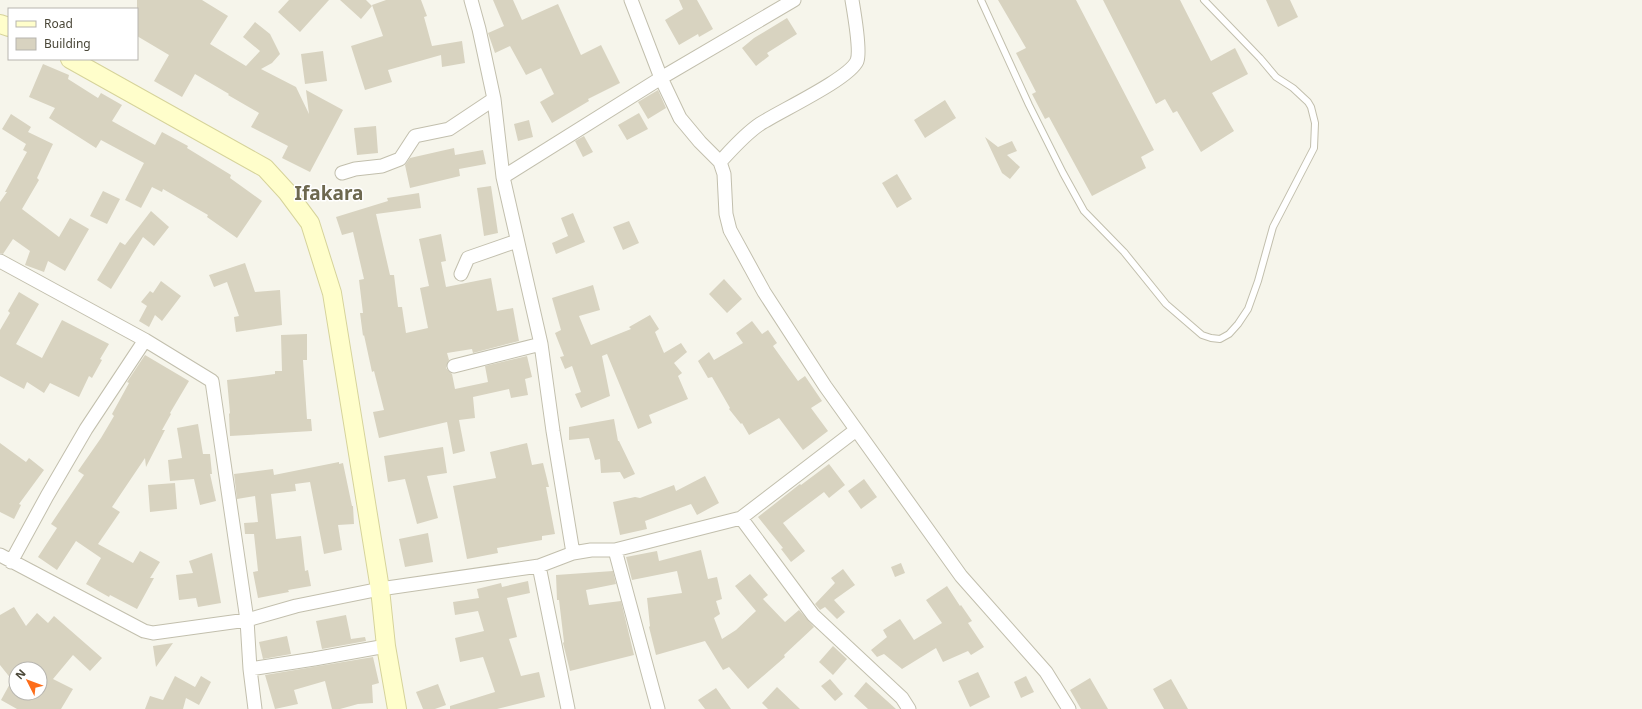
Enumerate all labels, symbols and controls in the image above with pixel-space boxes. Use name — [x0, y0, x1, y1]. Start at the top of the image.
legend — [8, 8, 138, 60]
text: Road — [44, 15, 73, 32]
text: Building — [44, 35, 91, 52]
district label: Ifakara — [295, 180, 363, 206]
north arrow — [8, 661, 48, 701]
text: N — [12, 666, 29, 682]

